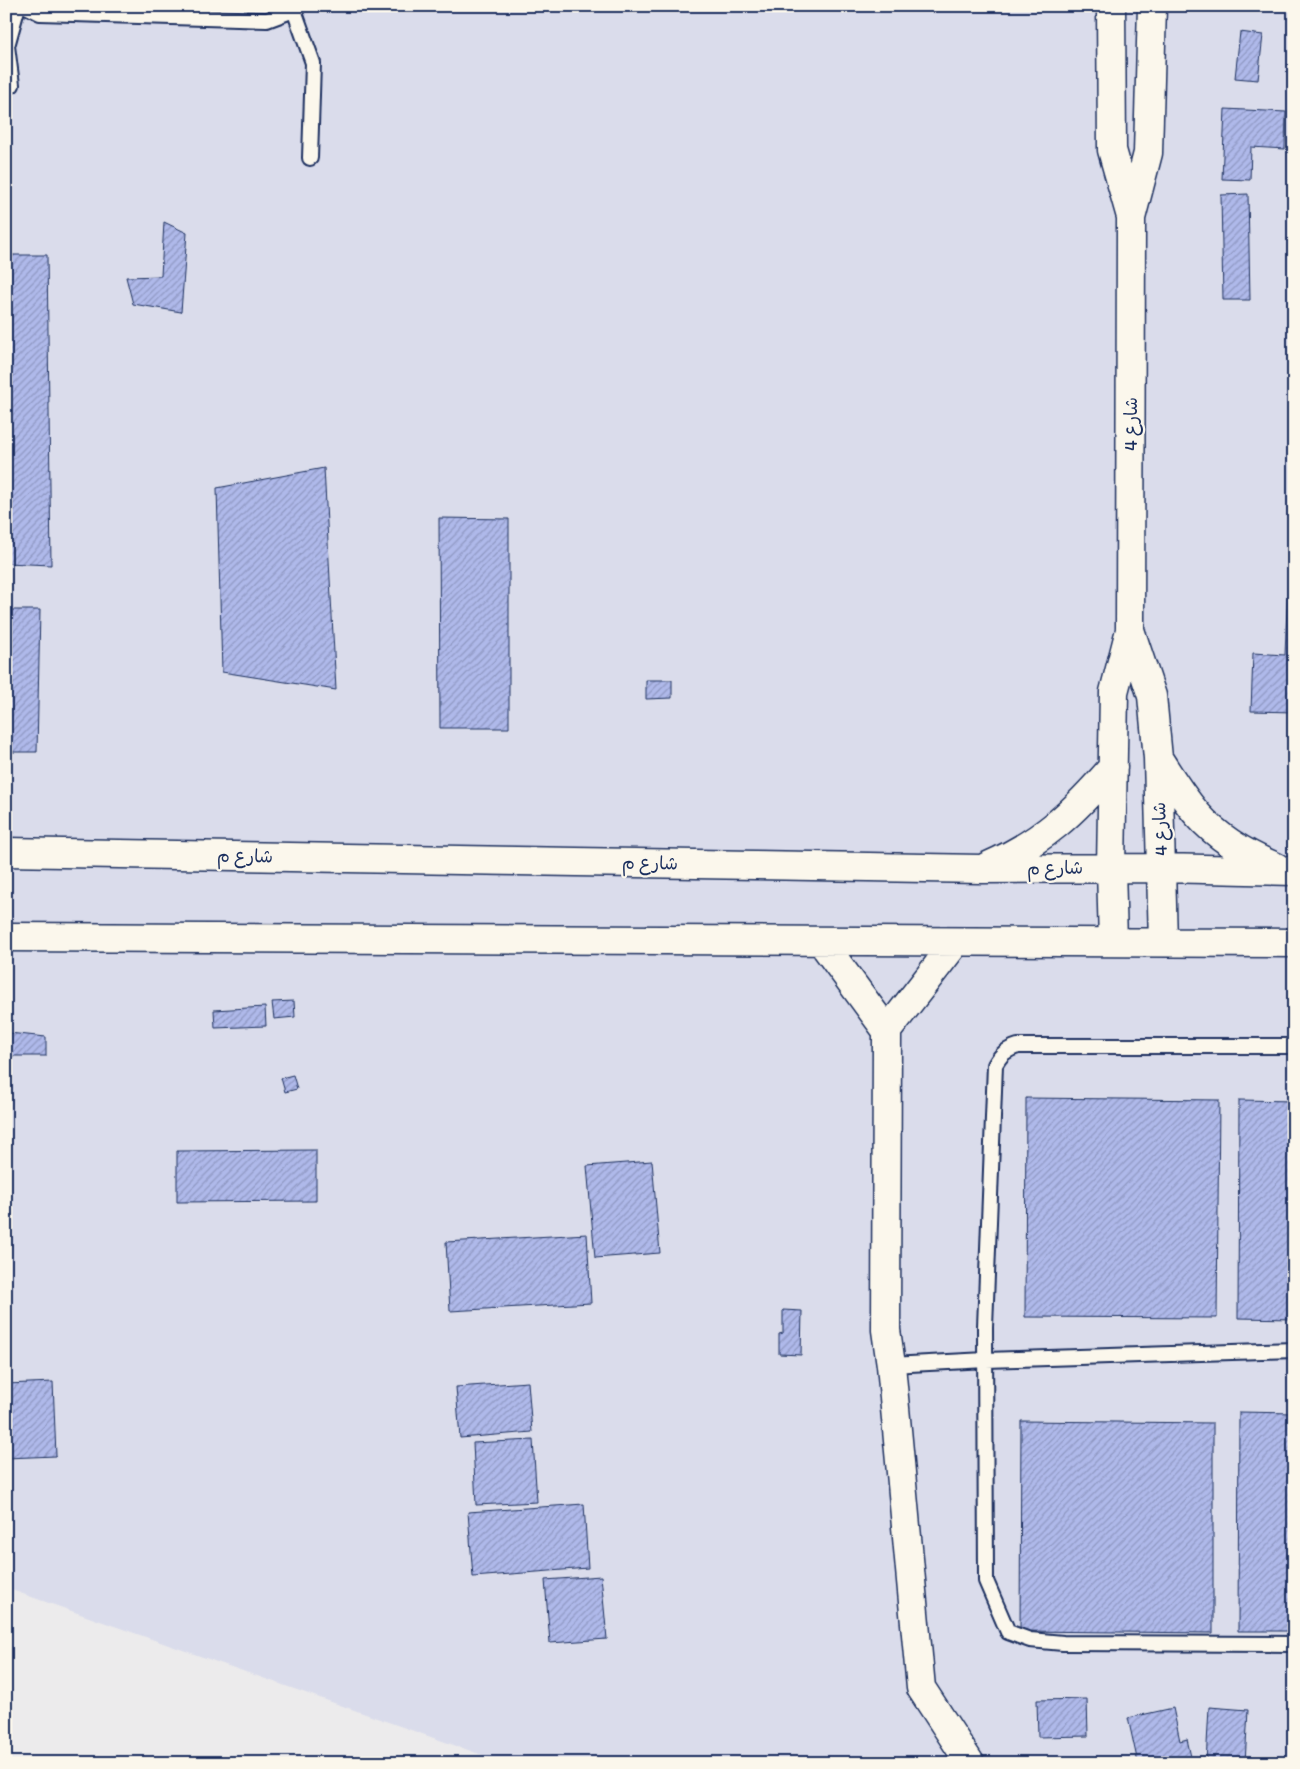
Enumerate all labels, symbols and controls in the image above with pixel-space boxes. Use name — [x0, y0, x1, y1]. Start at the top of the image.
street label: شارع 4 — [1120, 397, 1143, 451]
street label: شارع 4 — [1148, 802, 1173, 856]
street label: شارع م — [217, 845, 273, 870]
street label: شارع م — [622, 852, 678, 877]
street label: شارع م — [1027, 857, 1083, 882]

